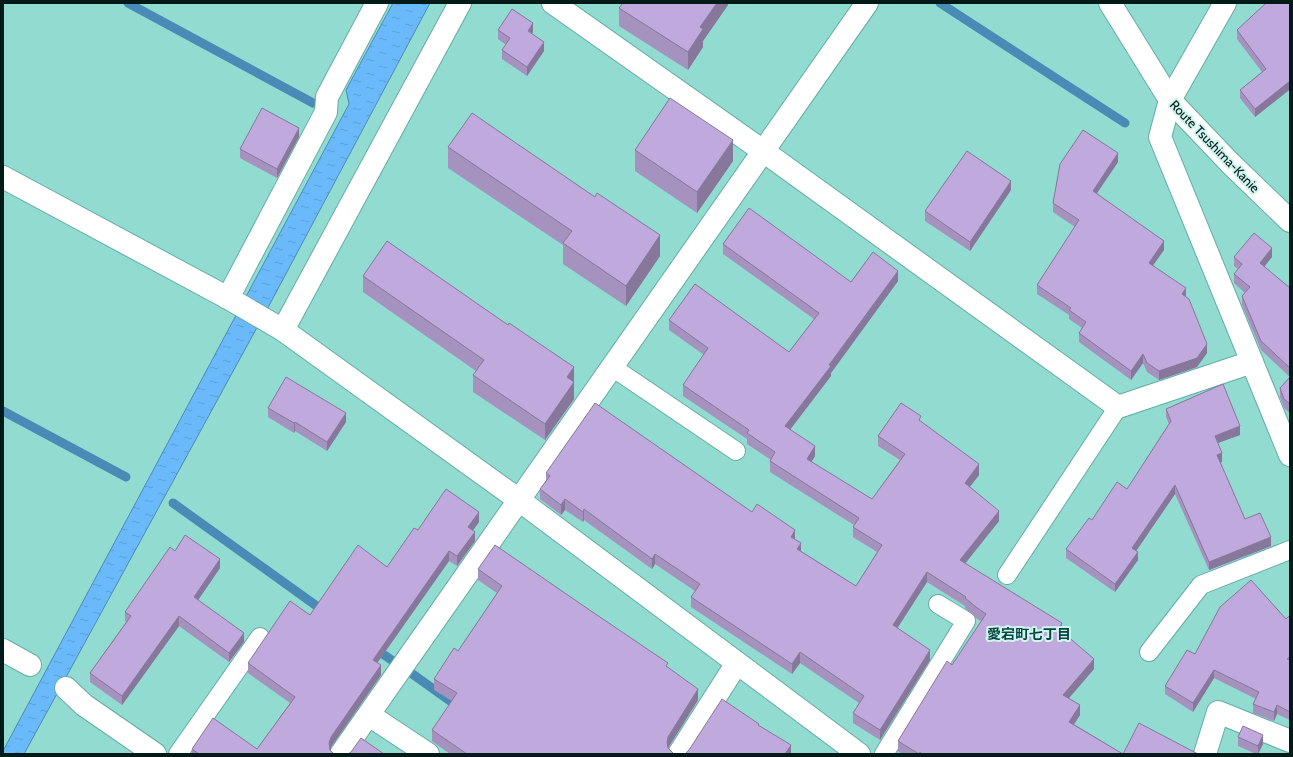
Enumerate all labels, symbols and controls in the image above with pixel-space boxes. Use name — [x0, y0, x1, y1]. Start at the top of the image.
street label: Route Tsushima-Kanie — [1167, 96, 1264, 196]
district label: 愛宕町七丁目 — [987, 625, 1071, 643]

